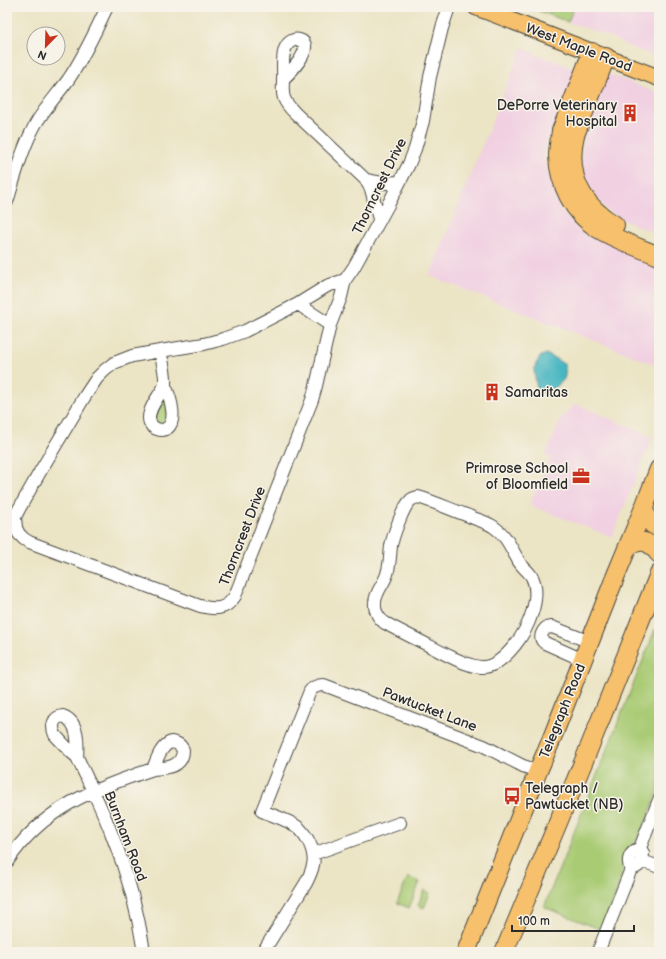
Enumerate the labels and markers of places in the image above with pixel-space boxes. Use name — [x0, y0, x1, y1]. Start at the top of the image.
place label: DePorre Veterinary Hospital — [497, 97, 618, 130]
building icon: DePorre Veterinary Hospital — [620, 103, 640, 123]
building icon: Samaritas — [482, 382, 502, 402]
place label: Samaritas — [505, 384, 568, 401]
place label: Primrose School of Bloomfield — [465, 460, 568, 493]
office icon: Primrose School of Bloomfield — [571, 466, 591, 486]
place label: Telegraph / Pawtucket (NB) — [525, 780, 623, 813]
bus stop icon: Telegraph / Pawtucket (NB) — [502, 786, 522, 806]

